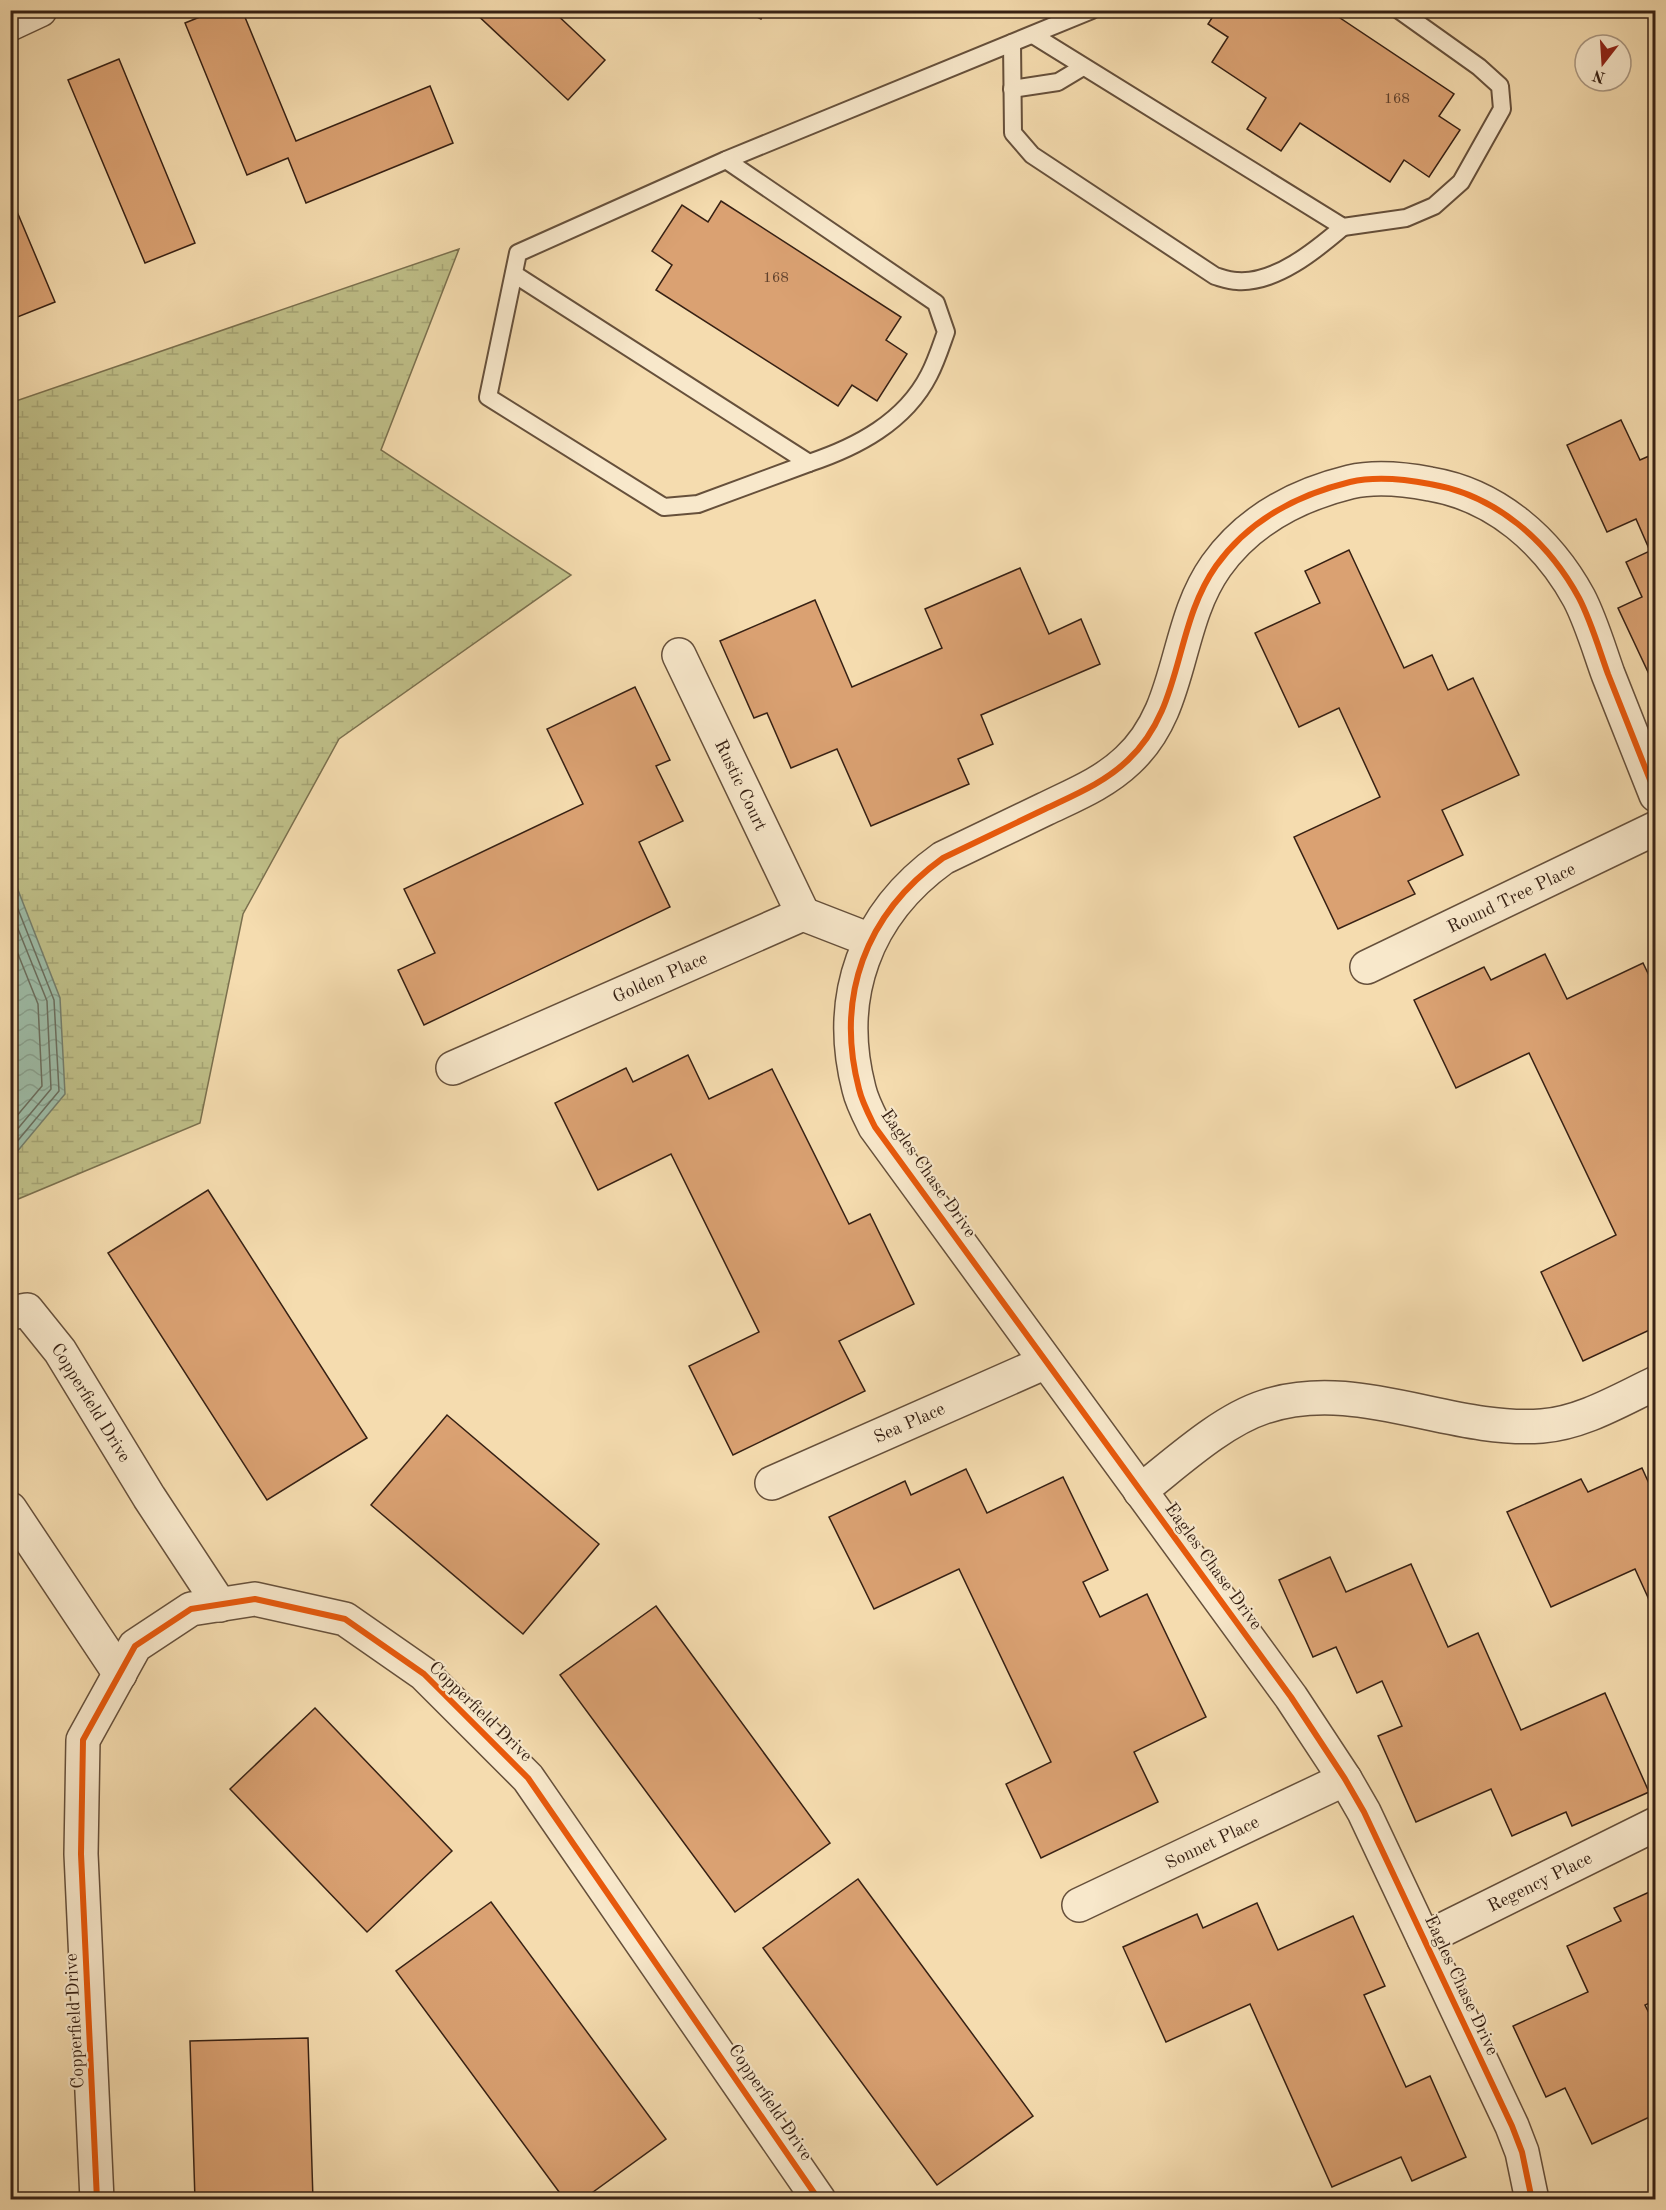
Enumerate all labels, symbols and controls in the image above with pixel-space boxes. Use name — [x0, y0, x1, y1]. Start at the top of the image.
north arrow — [1573, 33, 1633, 93]
text: N — [1590, 66, 1607, 85]
house number: 168 — [1384, 92, 1410, 107]
house number: 168 — [763, 271, 789, 286]
street label: Rustic Court — [711, 737, 770, 834]
street label: Round Tree Place — [1445, 860, 1578, 937]
street label: Golden Place — [610, 949, 710, 1007]
street label: Eagles Chase Drive — [877, 1106, 979, 1241]
street label: Copperfield Drive — [47, 1340, 133, 1465]
street label: Sea Place — [871, 1400, 948, 1447]
street label: Eagles Chase Drive — [1161, 1500, 1265, 1633]
street label: Copperfield Drive — [425, 1658, 535, 1765]
street label: Sonnet Place — [1163, 1813, 1262, 1873]
street label: Regency Place — [1485, 1849, 1595, 1916]
street label: Eagles Chase Drive — [1421, 1913, 1501, 2058]
street label: Copperfield Drive — [62, 1953, 88, 2089]
street label: Copperfield Drive — [725, 2041, 816, 2164]

